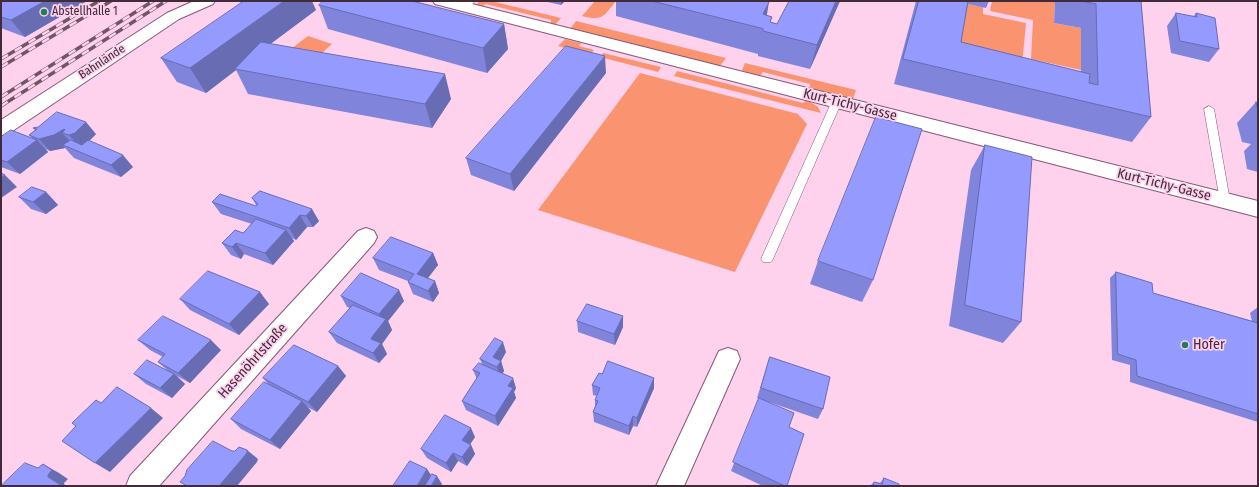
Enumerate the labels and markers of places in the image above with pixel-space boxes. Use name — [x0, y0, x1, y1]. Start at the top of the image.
place label: Abstellhalle 1 — [52, 5, 118, 19]
marker: Abstellhalle 1 — [39, 7, 49, 17]
place label: Hofer — [1193, 337, 1225, 353]
marker: Hofer — [1180, 340, 1190, 350]

